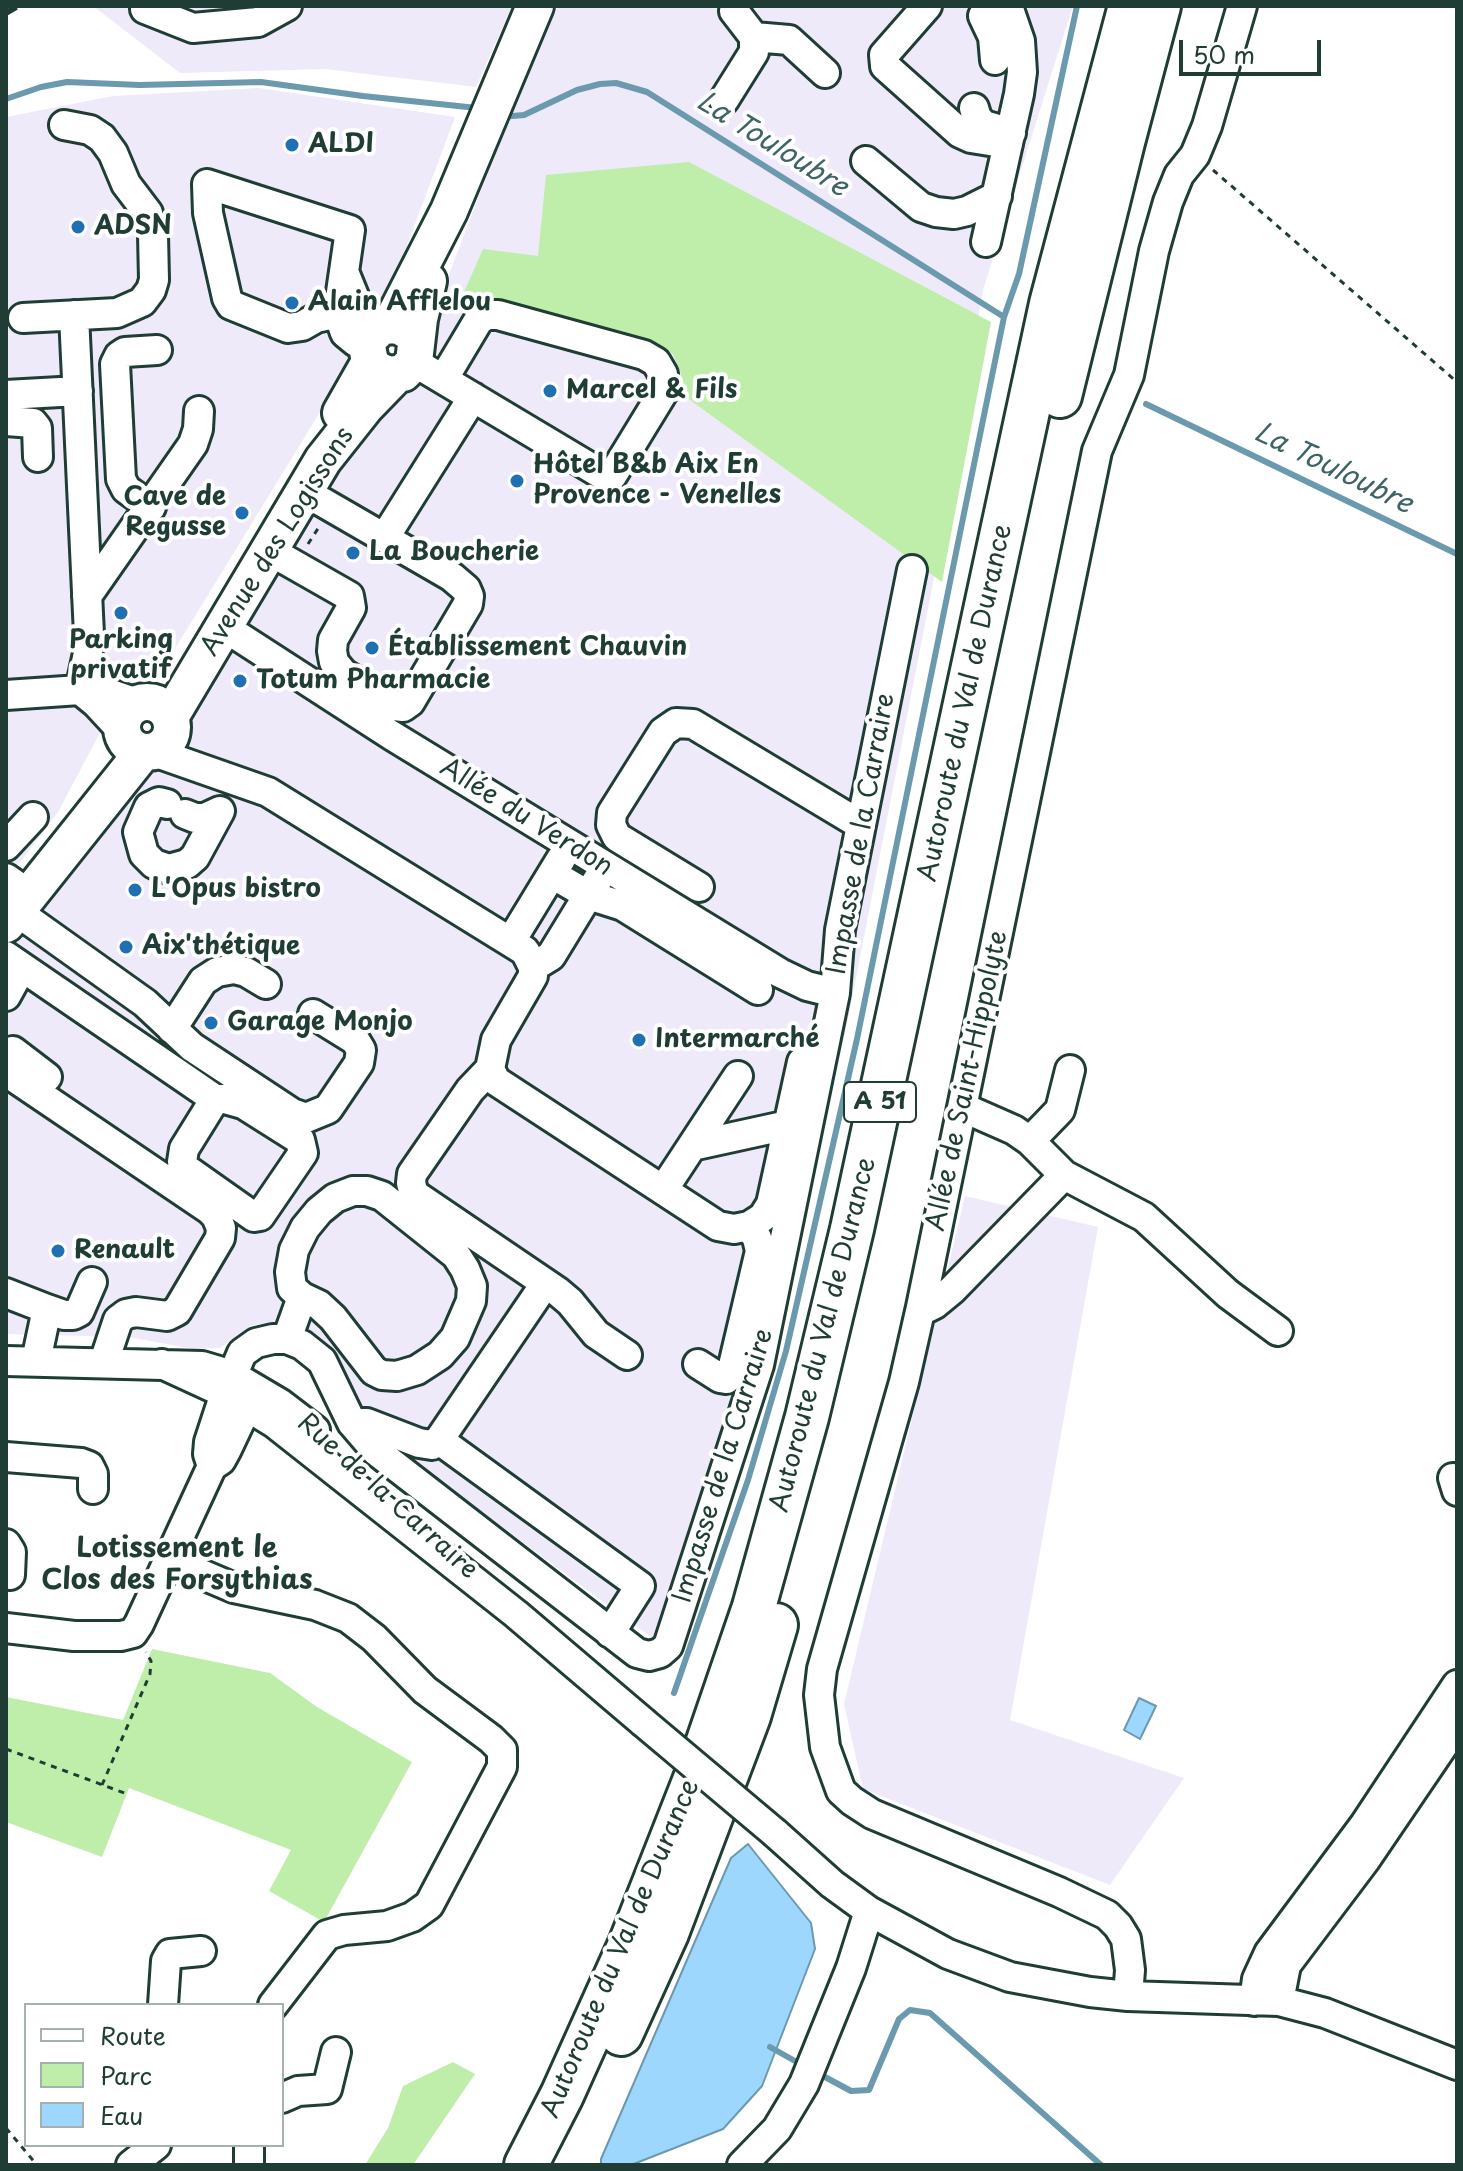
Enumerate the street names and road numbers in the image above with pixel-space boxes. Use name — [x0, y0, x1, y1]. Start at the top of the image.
street label: Avenue des Logissons — [195, 422, 361, 662]
street label: Autoroute du Val de Durance — [913, 522, 1019, 884]
street label: Impasse de la Carraire — [822, 691, 902, 977]
street label: Allée du Verdon — [434, 752, 618, 884]
street label: Allée de Saint-Hippolyte — [921, 928, 1015, 1234]
road number: A 51 — [844, 1082, 916, 1122]
street label: Autoroute du Val de Durance — [765, 1154, 883, 1516]
street label: Impasse de la Carraire — [667, 1325, 781, 1607]
street label: Rue de la Carraire — [290, 1408, 484, 1586]
street label: Autoroute du Val de Durance — [535, 1775, 707, 2123]

